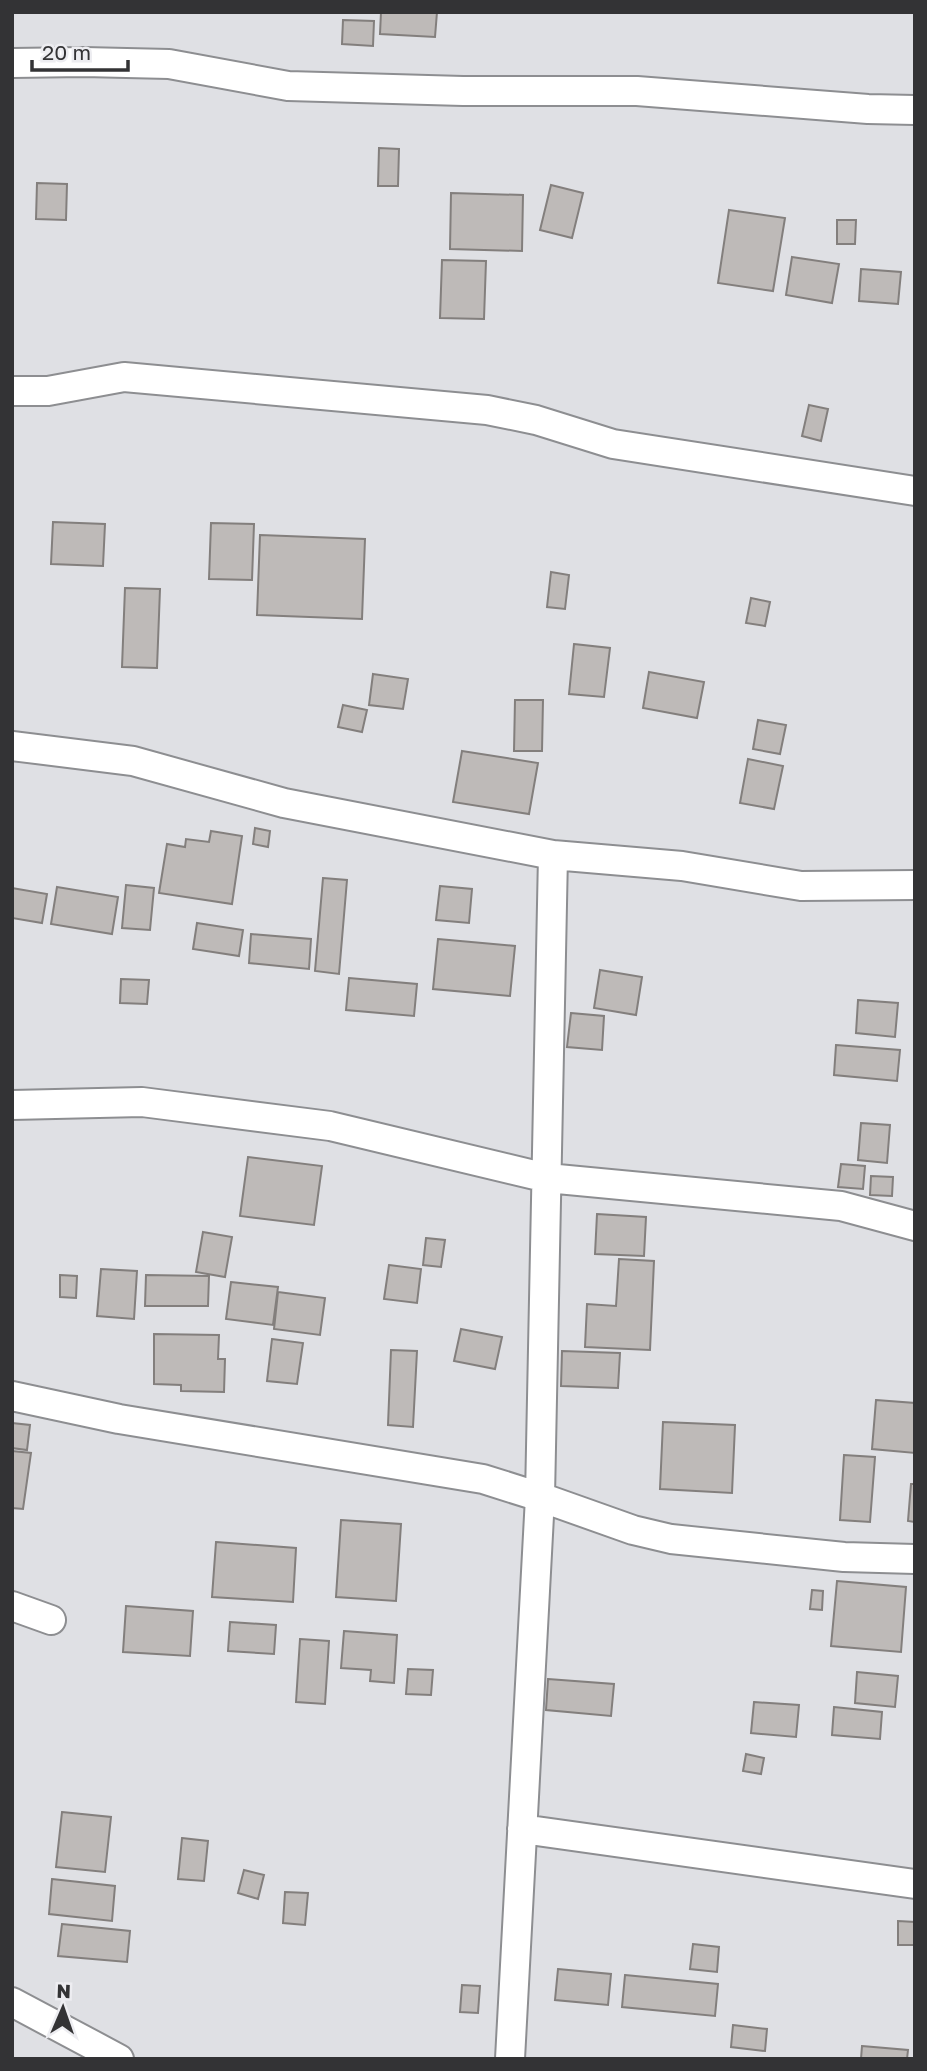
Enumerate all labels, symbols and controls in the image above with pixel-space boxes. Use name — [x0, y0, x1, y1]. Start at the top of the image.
scale bar — [32, 28, 128, 72]
text: 20 m — [42, 39, 91, 65]
north arrow — [28, 1973, 98, 2043]
text: N — [56, 1979, 71, 2002]

